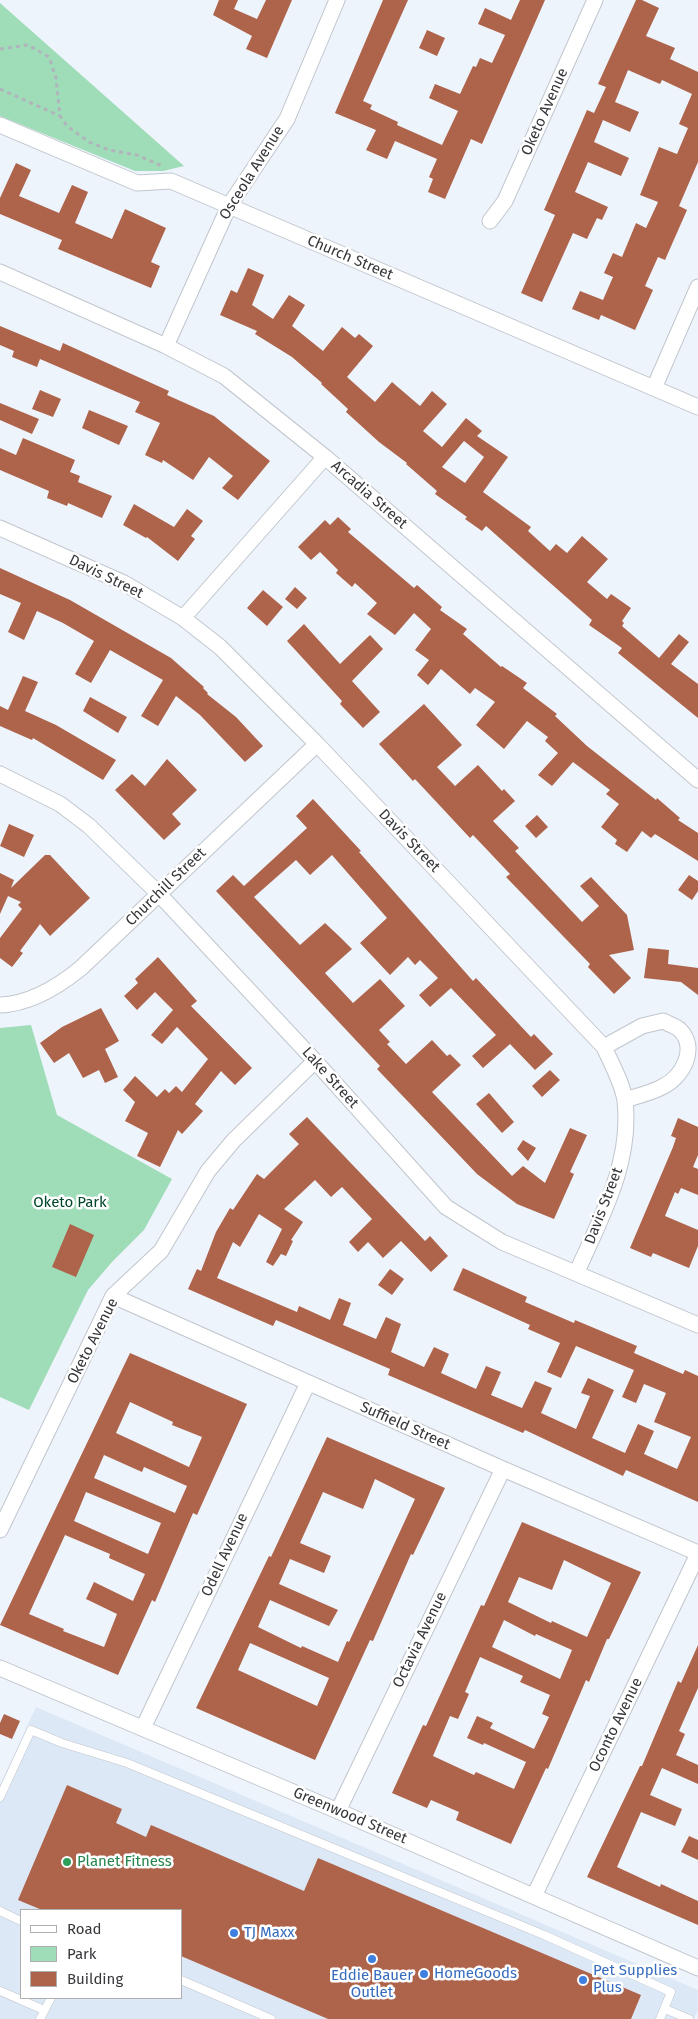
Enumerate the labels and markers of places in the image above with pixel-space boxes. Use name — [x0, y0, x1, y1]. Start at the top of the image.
place label: Planet Fitness — [77, 1853, 172, 1871]
marker: Planet Fitness — [61, 1856, 73, 1868]
place label: TJ Maxx — [244, 1924, 294, 1942]
marker: TJ Maxx — [228, 1927, 240, 1939]
marker: Eddie Bauer Outlet — [366, 1953, 378, 1965]
place label: Pet Supplies Plus — [593, 1962, 677, 1997]
place label: HomeGoods — [434, 1965, 517, 1983]
place label: Eddie Bauer Outlet — [331, 1967, 413, 2002]
marker: HomeGoods — [418, 1968, 430, 1980]
marker: Pet Supplies Plus — [577, 1974, 589, 1986]

